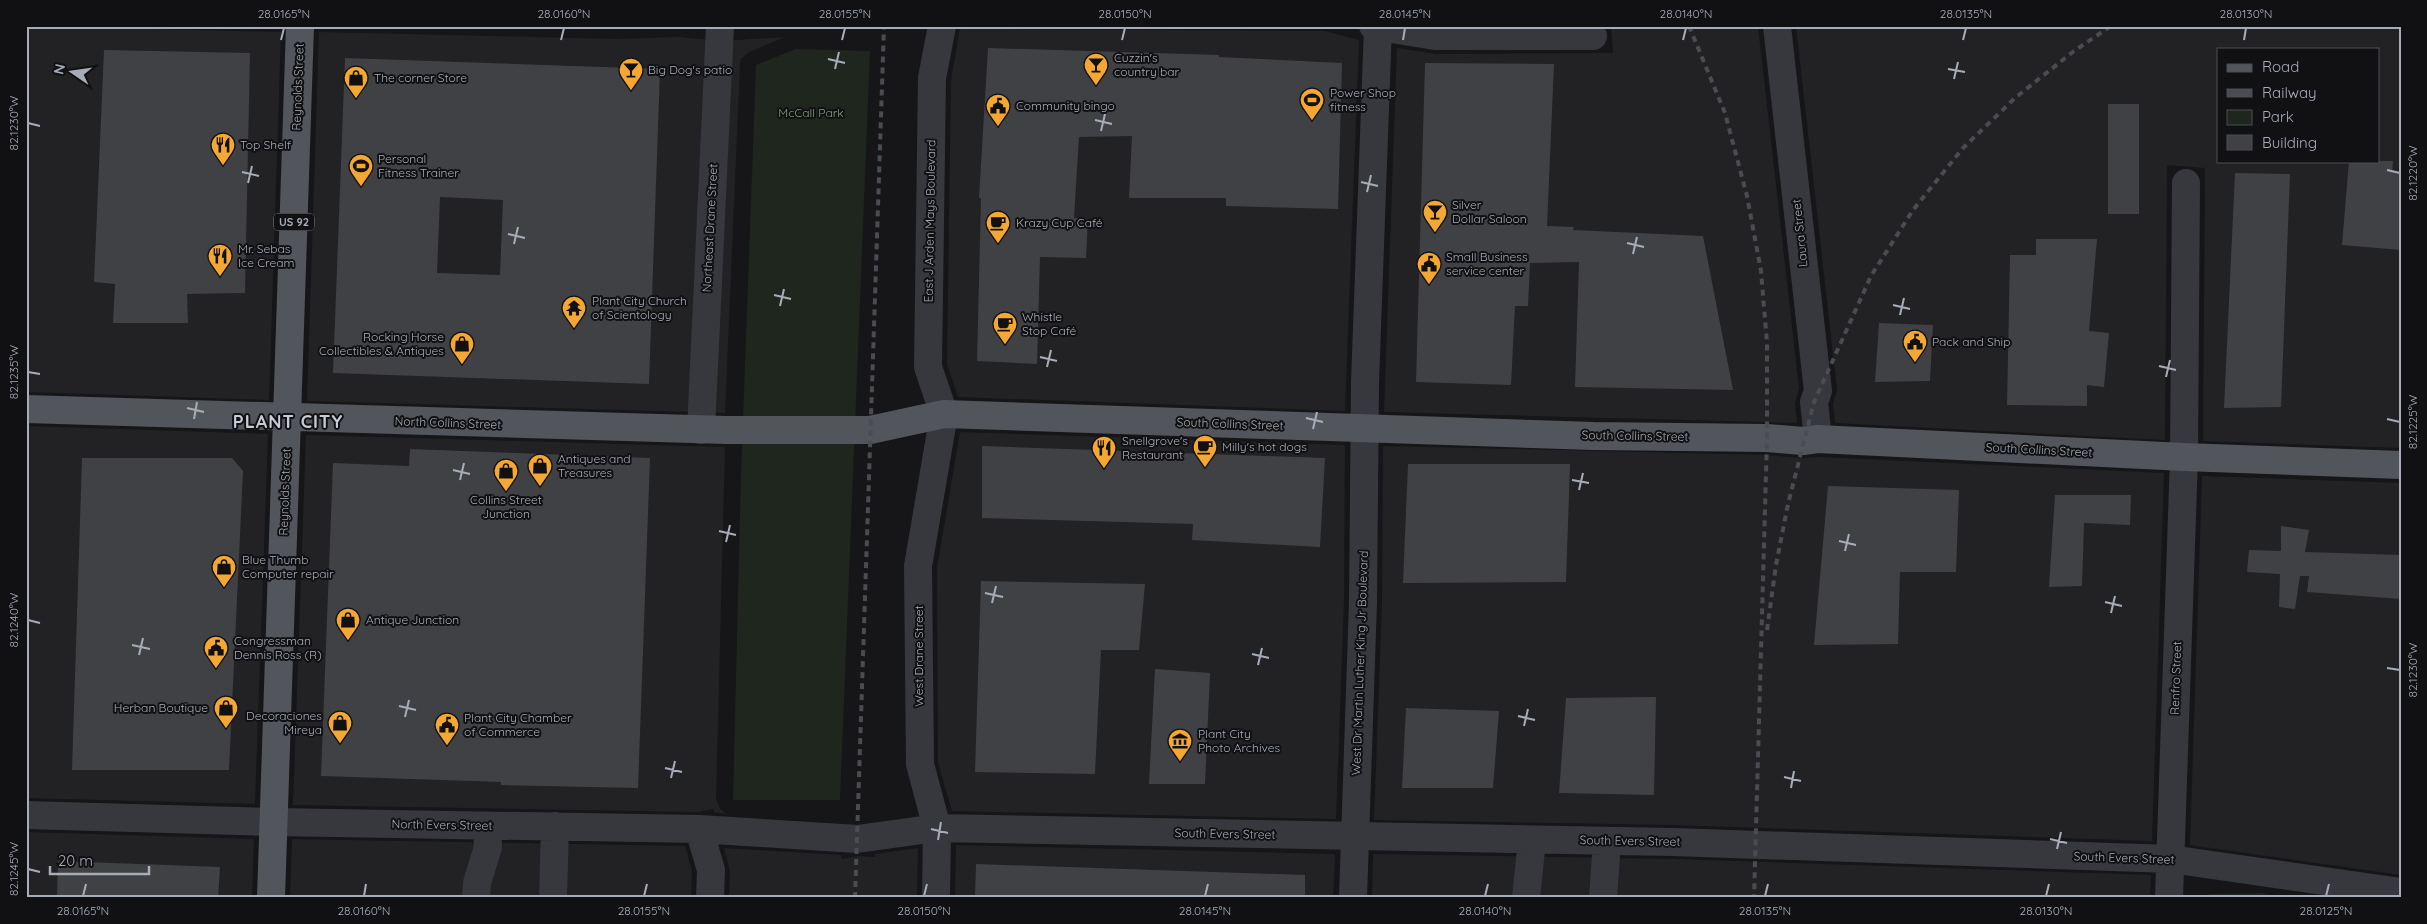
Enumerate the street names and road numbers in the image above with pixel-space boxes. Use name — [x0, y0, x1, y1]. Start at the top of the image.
street label: Reynolds Street — [288, 43, 307, 131]
street label: East J Arden Mays Boulevard — [921, 139, 938, 303]
street label: Northeast Drane Street — [699, 163, 720, 293]
street label: Laura Street — [1788, 198, 1811, 268]
road number: US 92 — [274, 213, 314, 230]
street label: North Collins Street — [394, 413, 502, 432]
street label: South Collins Street — [1176, 414, 1284, 433]
street label: South Collins Street — [1581, 427, 1689, 444]
street label: South Collins Street — [1985, 439, 2093, 460]
street label: Reynolds Street — [275, 448, 294, 536]
street label: West Dr Martin Luther King Jr Boulevard — [1348, 550, 1371, 776]
street label: West Drane Street — [911, 605, 926, 707]
street label: Renfro Street — [2167, 641, 2184, 715]
street label: North Evers Street — [391, 816, 493, 833]
street label: South Evers Street — [1174, 825, 1276, 842]
street label: South Evers Street — [1579, 832, 1681, 849]
street label: South Evers Street — [2073, 848, 2175, 867]

